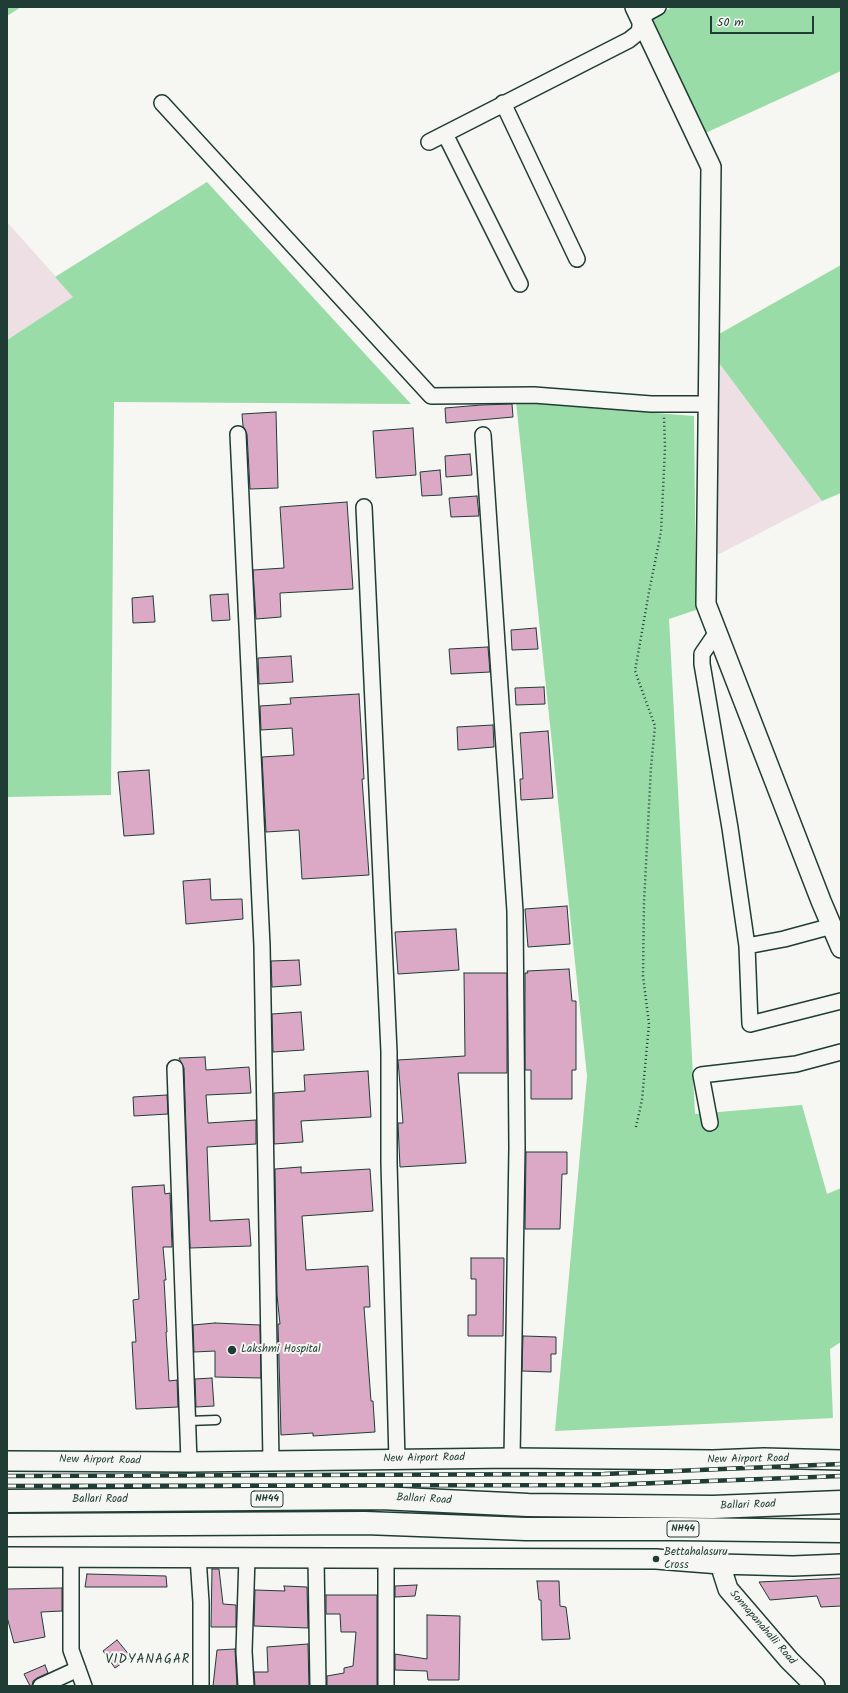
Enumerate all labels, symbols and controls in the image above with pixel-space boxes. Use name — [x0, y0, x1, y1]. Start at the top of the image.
scale bar — [712, 8, 816, 34]
text: 50 m — [717, 13, 744, 32]
place label: Lakshmi Hospital — [241, 1343, 321, 1357]
marker: Lakshmi Hospital — [226, 1344, 238, 1356]
street label: New Airport Road — [383, 1452, 465, 1466]
street label: New Airport Road — [707, 1453, 789, 1467]
street label: New Airport Road — [59, 1454, 141, 1468]
road number: NH44 — [251, 1491, 283, 1507]
street label: Ballari Road — [396, 1492, 452, 1508]
street label: Ballari Road — [72, 1493, 128, 1507]
street label: Ballari Road — [720, 1498, 776, 1514]
road number: NH44 — [667, 1521, 699, 1537]
place label: Bettahalasuru Cross — [664, 1546, 727, 1572]
marker: Bettahalasuru Cross — [651, 1554, 661, 1564]
street label: Sonnapanahalli Road — [726, 1588, 798, 1668]
district label: VIDYANAGAR — [106, 1653, 190, 1669]

